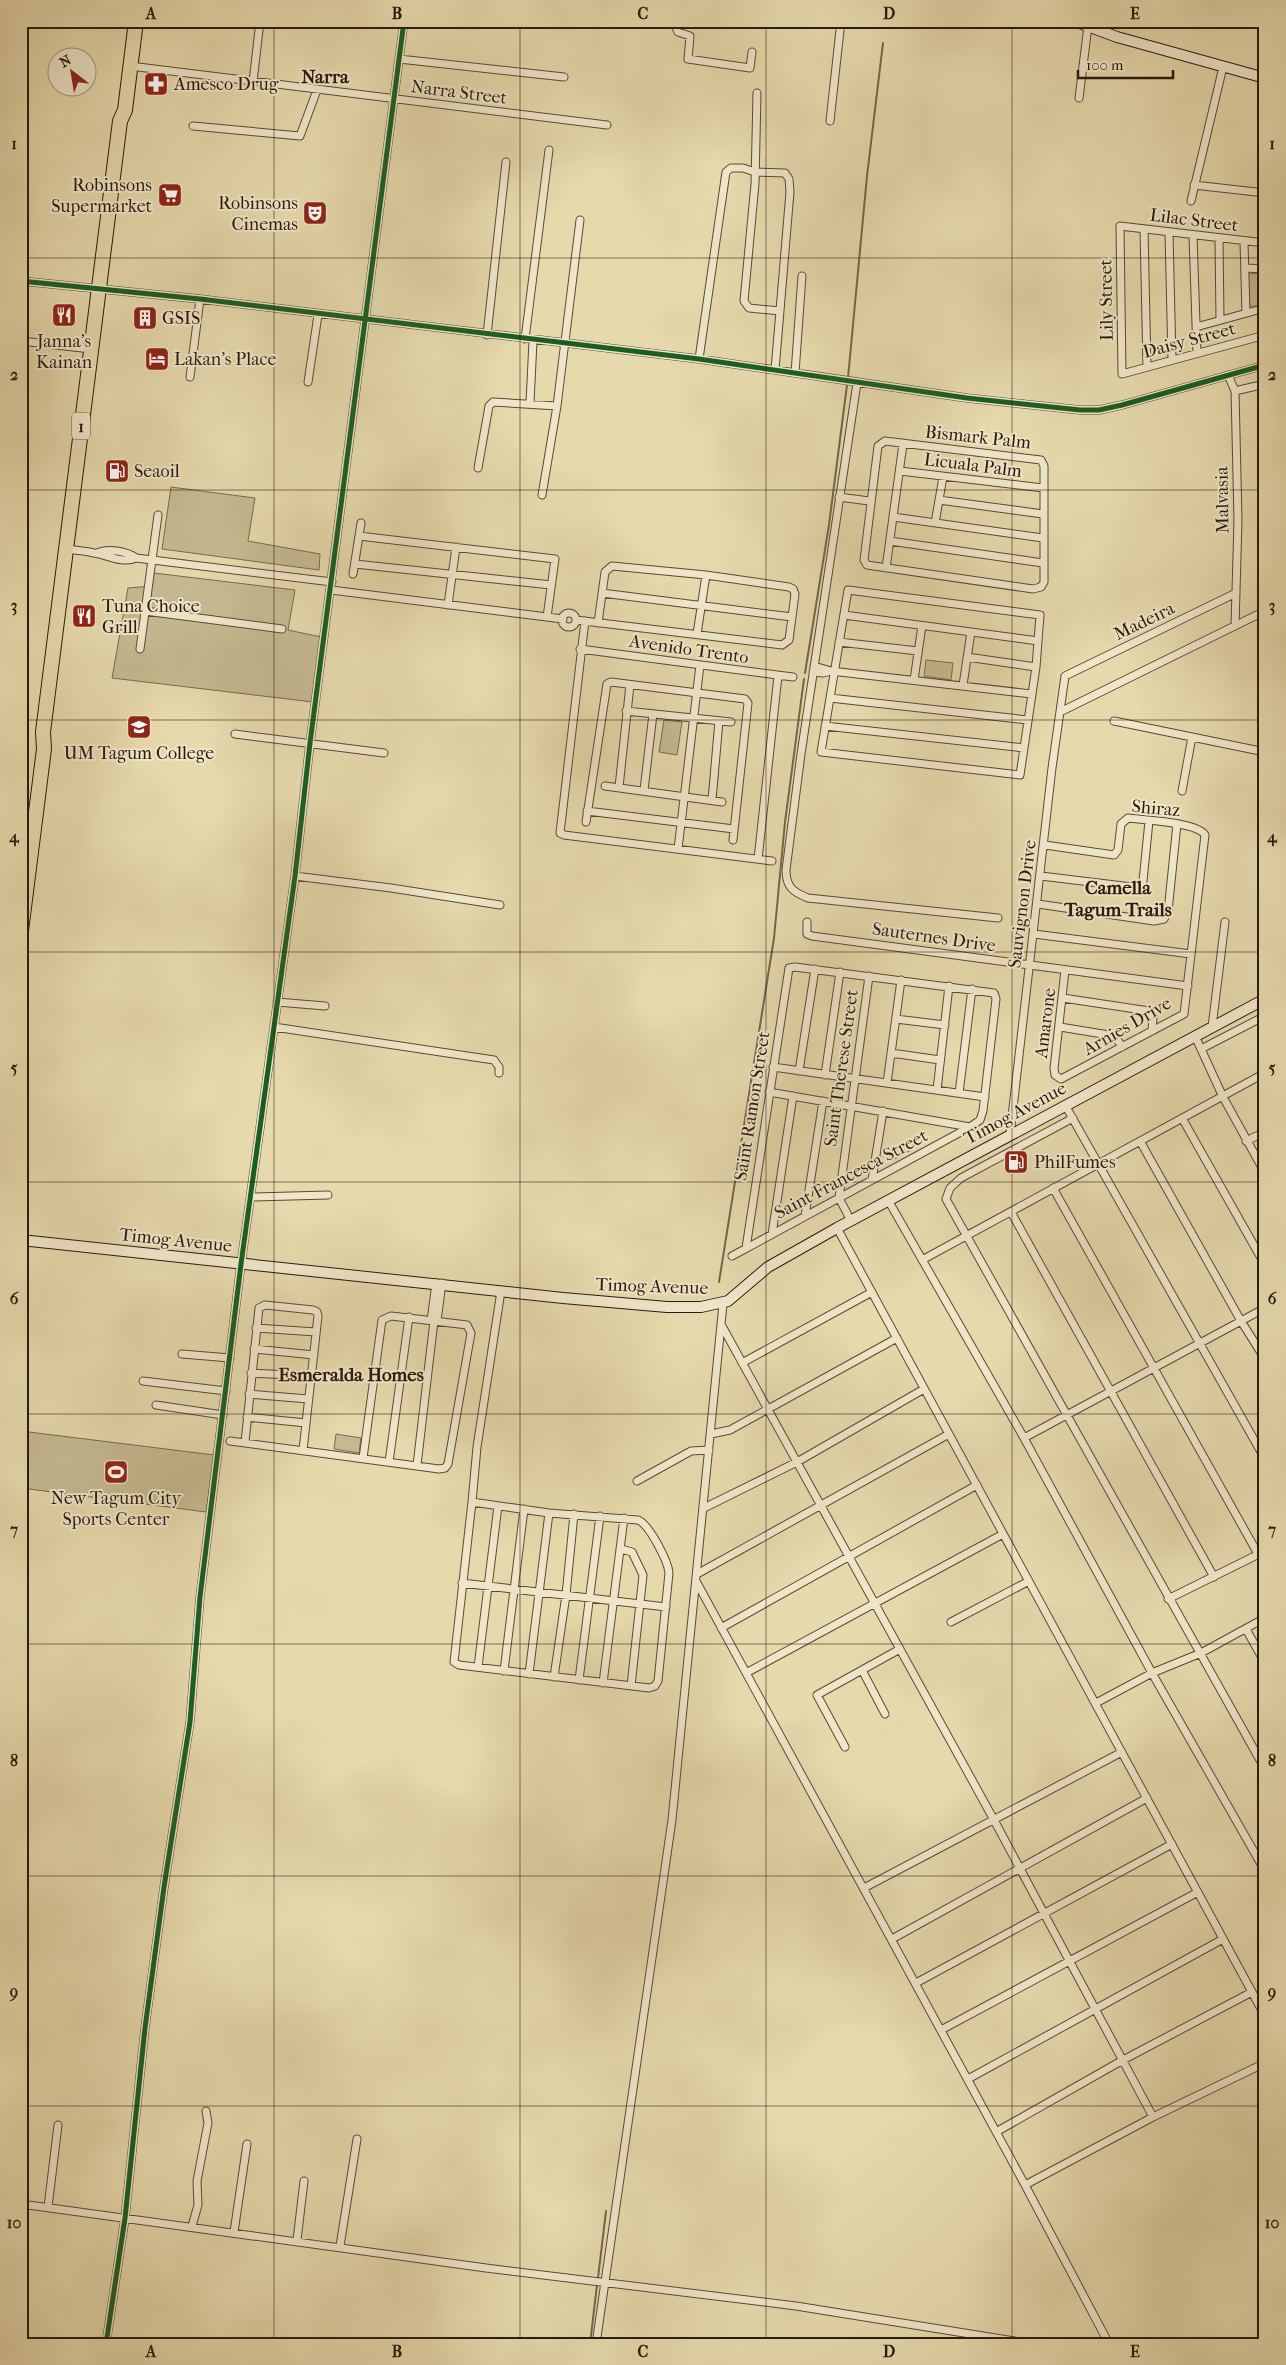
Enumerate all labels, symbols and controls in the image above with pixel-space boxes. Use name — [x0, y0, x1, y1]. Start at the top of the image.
text: A — [145, 4, 157, 23]
text: B — [392, 4, 402, 23]
text: C — [638, 4, 649, 23]
text: D — [883, 4, 895, 23]
text: E — [1130, 4, 1140, 23]
north arrow — [48, 48, 98, 98]
scale bar — [1078, 48, 1174, 80]
text: N — [57, 51, 75, 71]
text: 100 m — [1086, 56, 1124, 74]
district label: Narra — [301, 66, 350, 88]
pharmacy icon: Amesco Drug — [143, 71, 169, 97]
place label: Amesco Drug — [173, 74, 279, 95]
street label: Narra Street — [410, 76, 509, 109]
text: 1 — [11, 134, 17, 153]
text: 1 — [1269, 134, 1275, 153]
place label: Robinsons Supermarket — [51, 175, 153, 217]
supermarket icon: Robinsons Supermarket — [157, 182, 183, 208]
place label: Robinsons Cinemas — [218, 193, 298, 235]
theatre icon: Robinsons Cinemas — [302, 200, 328, 226]
street label: Lilac Street — [1149, 205, 1240, 236]
street label: Lily Street — [1095, 258, 1118, 341]
restaurant icon: Janna's Kainan — [51, 302, 77, 328]
building icon: GSIS — [132, 305, 158, 331]
place label: GSIS — [162, 308, 200, 329]
street label: Daisy Street — [1141, 318, 1238, 363]
place label: Janna's Kainan — [35, 331, 93, 373]
hotel icon: Lakan's Place — [144, 346, 170, 372]
place label: Lakan's Place — [174, 349, 276, 370]
text: 2 — [10, 365, 18, 384]
text: 2 — [1268, 365, 1276, 384]
road number: 1 — [72, 412, 90, 440]
street label: Bismark Palm — [924, 421, 1032, 454]
street label: Licuala Palm — [923, 449, 1023, 482]
fuel station icon: Seaoil — [104, 458, 130, 484]
place label: Seaoil — [134, 461, 180, 482]
street label: Malvasia — [1211, 466, 1234, 534]
text: 3 — [11, 596, 17, 616]
place label: Tuna Choice Grill — [102, 596, 200, 638]
text: 3 — [1269, 596, 1275, 616]
street label: Madeira — [1110, 598, 1179, 645]
restaurant icon: Tuna Choice Grill — [71, 603, 97, 629]
street label: Avenido Trento — [627, 631, 750, 668]
school or university icon: UM Tagum College — [126, 714, 152, 740]
place label: UM Tagum College — [64, 743, 214, 764]
street label: Shiraz — [1131, 796, 1181, 821]
text: 4 — [8, 827, 20, 847]
text: 4 — [1266, 827, 1278, 847]
street label: Sauvignon Drive — [1004, 839, 1041, 969]
district label: Camella Tagum Trails — [1063, 877, 1172, 921]
street label: Sauternes Drive — [871, 918, 997, 957]
street label: Amarone — [1031, 987, 1060, 1060]
street label: Saint Therese Street — [820, 988, 863, 1148]
street label: Arnies Drive — [1079, 993, 1175, 1061]
street label: Saint Ramon Street — [730, 1029, 775, 1182]
text: 5 — [11, 1058, 18, 1077]
text: 5 — [1269, 1058, 1276, 1077]
street label: Timog Avenue — [961, 1078, 1070, 1149]
street label: Saint Francesca Street — [771, 1125, 932, 1224]
fuel station icon: PhilFumes — [1003, 1149, 1029, 1175]
place label: PhilFumes — [1034, 1152, 1116, 1173]
street label: Timog Avenue — [119, 1224, 233, 1257]
street label: Timog Avenue — [595, 1274, 709, 1299]
text: 6 — [10, 1289, 19, 1308]
text: 6 — [1268, 1289, 1277, 1308]
district label: Esmeralda Homes — [278, 1364, 424, 1386]
sports icon: New Tagum City Sports Center — [103, 1459, 129, 1485]
place label: New Tagum City Sports Center — [51, 1488, 183, 1530]
text: 7 — [9, 1520, 18, 1539]
text: 7 — [1267, 1520, 1276, 1539]
text: 8 — [10, 1751, 18, 1770]
text: 8 — [1268, 1751, 1276, 1770]
text: 9 — [9, 1982, 18, 2002]
text: 9 — [1267, 1982, 1276, 2002]
text: 10 — [7, 2213, 21, 2232]
text: 10 — [1265, 2213, 1279, 2232]
text: A — [145, 2342, 157, 2361]
text: B — [392, 2342, 402, 2361]
text: C — [638, 2342, 649, 2361]
text: D — [883, 2342, 895, 2361]
text: E — [1130, 2342, 1140, 2361]

